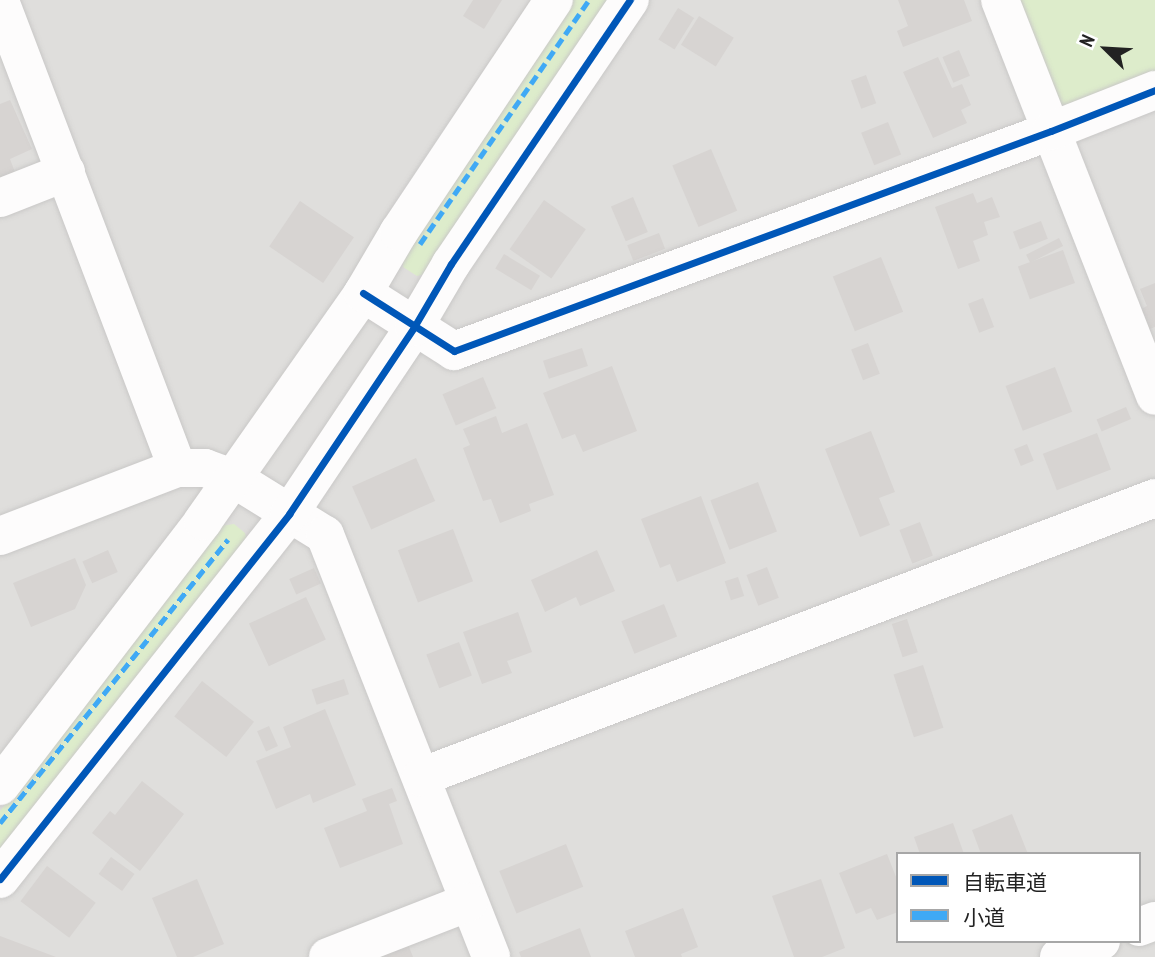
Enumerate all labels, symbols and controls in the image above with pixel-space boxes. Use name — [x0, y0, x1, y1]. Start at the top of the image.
north arrow — [1071, 14, 1141, 84]
text: N — [1074, 31, 1100, 50]
legend — [896, 852, 1141, 943]
text: 自転車道 — [963, 869, 1047, 896]
text: 小道 — [963, 904, 1005, 931]

